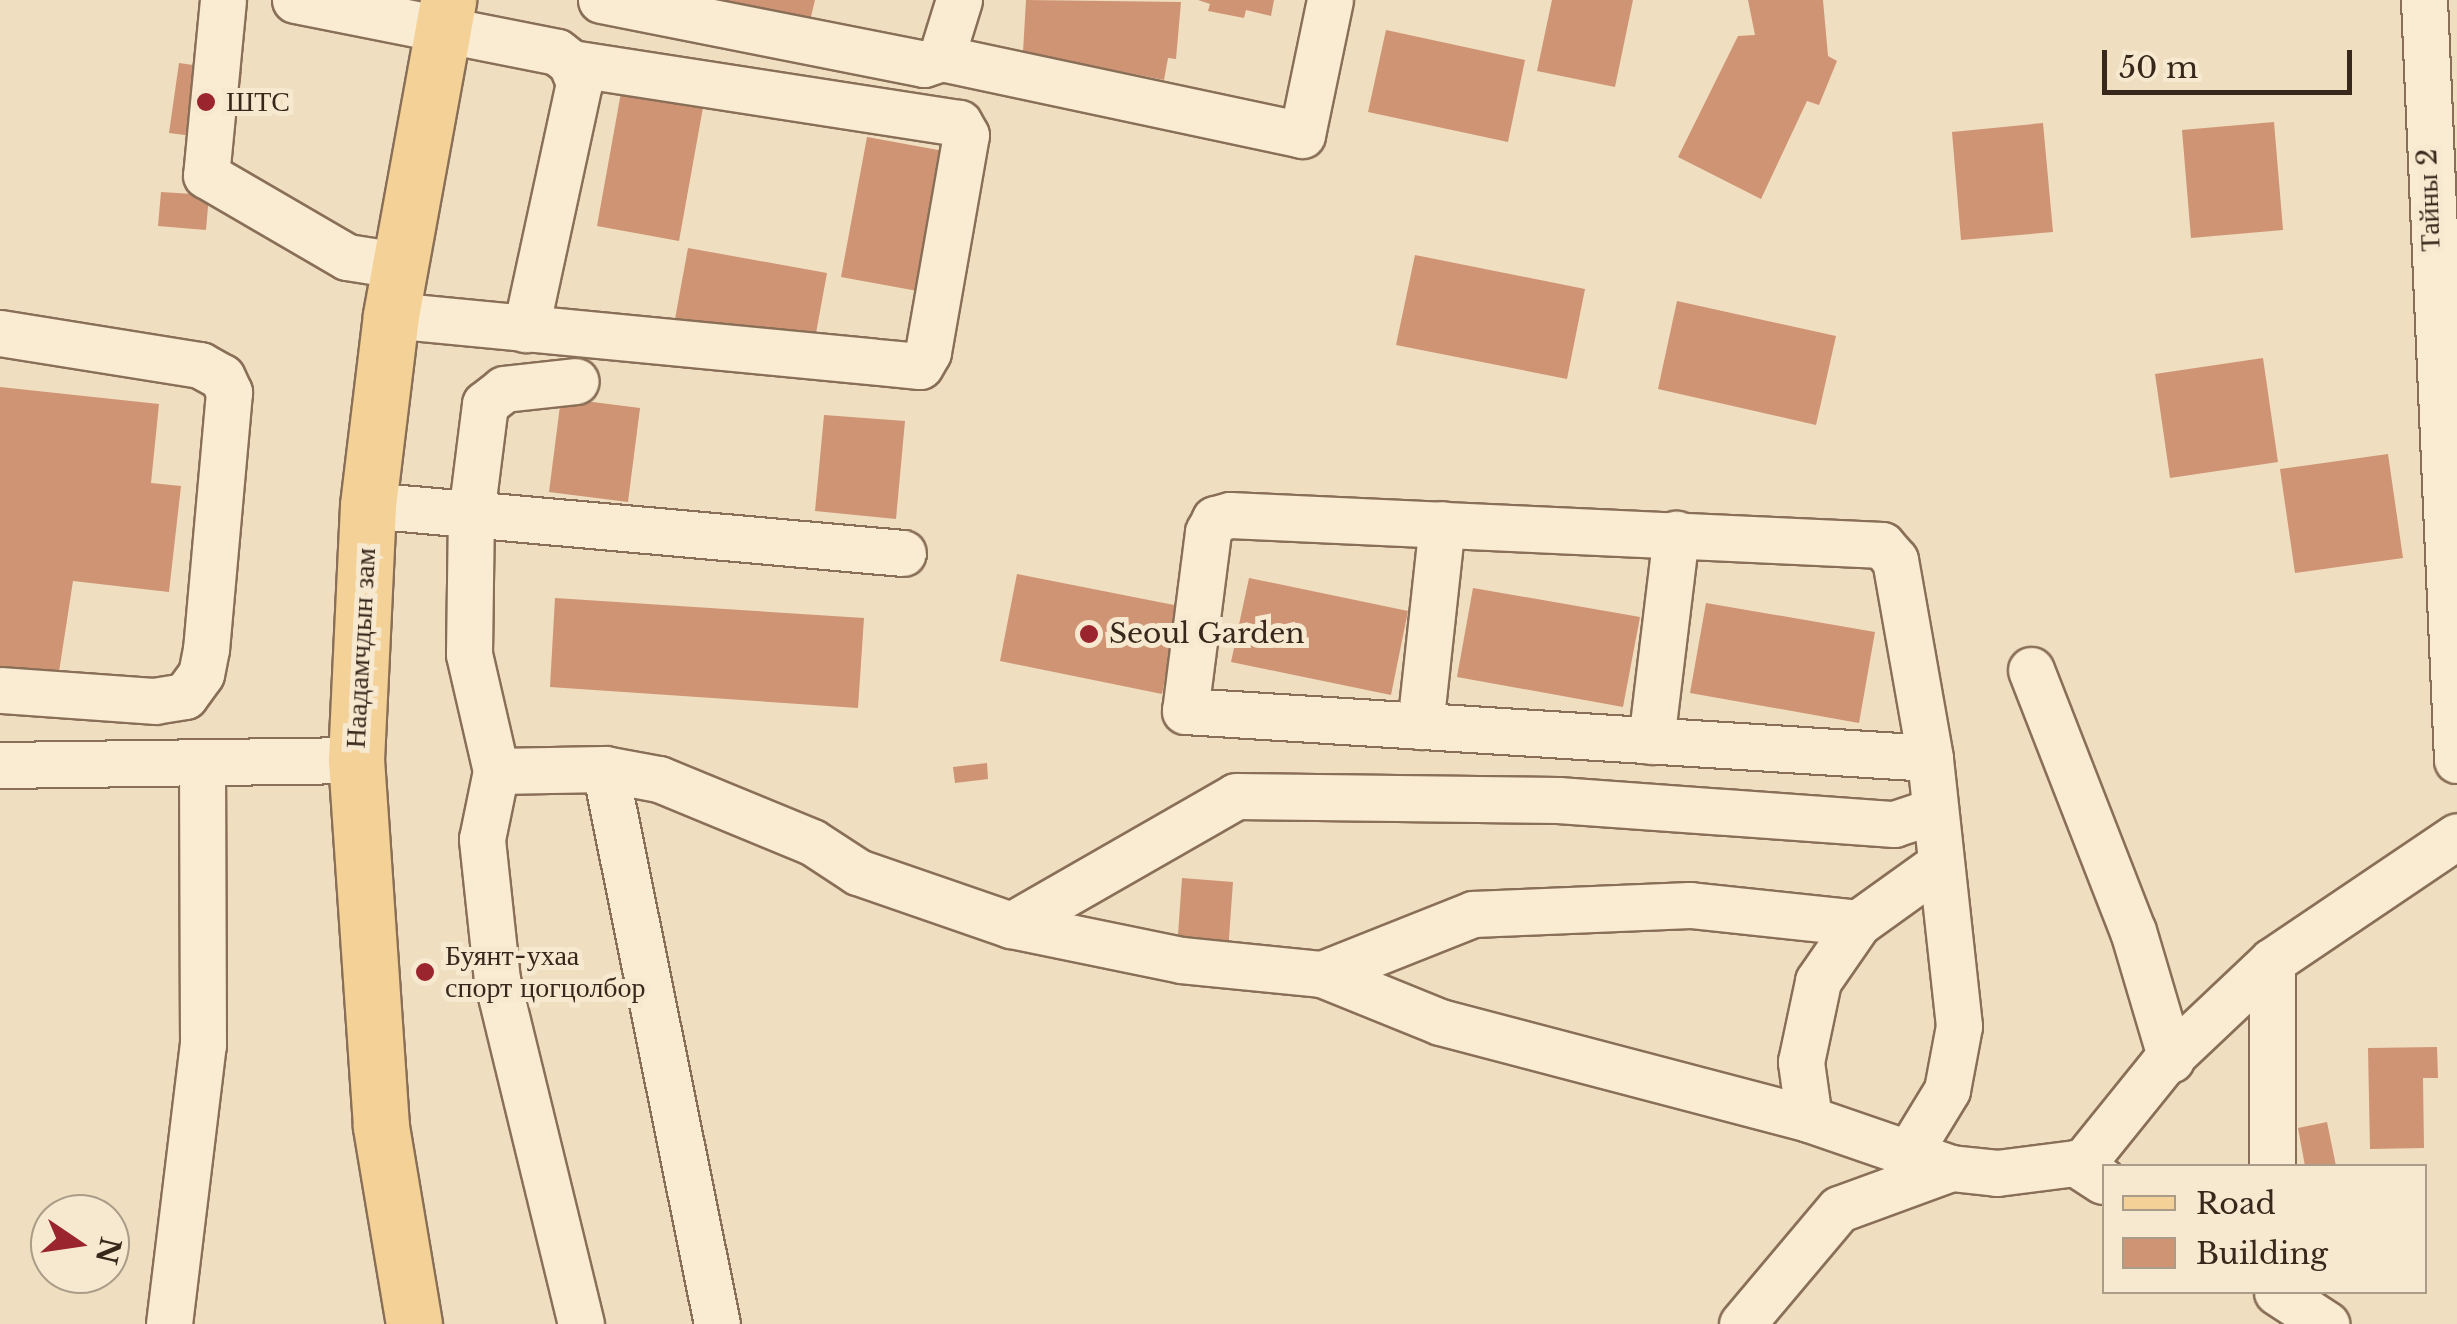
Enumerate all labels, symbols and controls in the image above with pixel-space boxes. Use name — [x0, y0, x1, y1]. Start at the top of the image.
scale bar — [2107, 30, 2357, 92]
text: 50 m — [2119, 49, 2198, 86]
place label: ШТС — [226, 85, 290, 119]
marker: ШТС — [195, 91, 217, 113]
street label: Тайны 2 — [2410, 148, 2448, 252]
street label: Наадамчдын зам — [339, 547, 383, 749]
place label: Seoul Garden — [1109, 617, 1304, 651]
marker: Seoul Garden — [1078, 623, 1100, 645]
place label: Буянт-ухаа спорт цогцолбор — [445, 939, 646, 1005]
marker: Буянт-ухаа спорт цогцолбор — [414, 961, 436, 983]
legend — [2102, 1164, 2427, 1294]
text: Road — [2196, 1185, 2276, 1222]
north arrow — [30, 1194, 130, 1294]
text: N — [88, 1234, 128, 1267]
text: Building — [2196, 1235, 2328, 1272]

